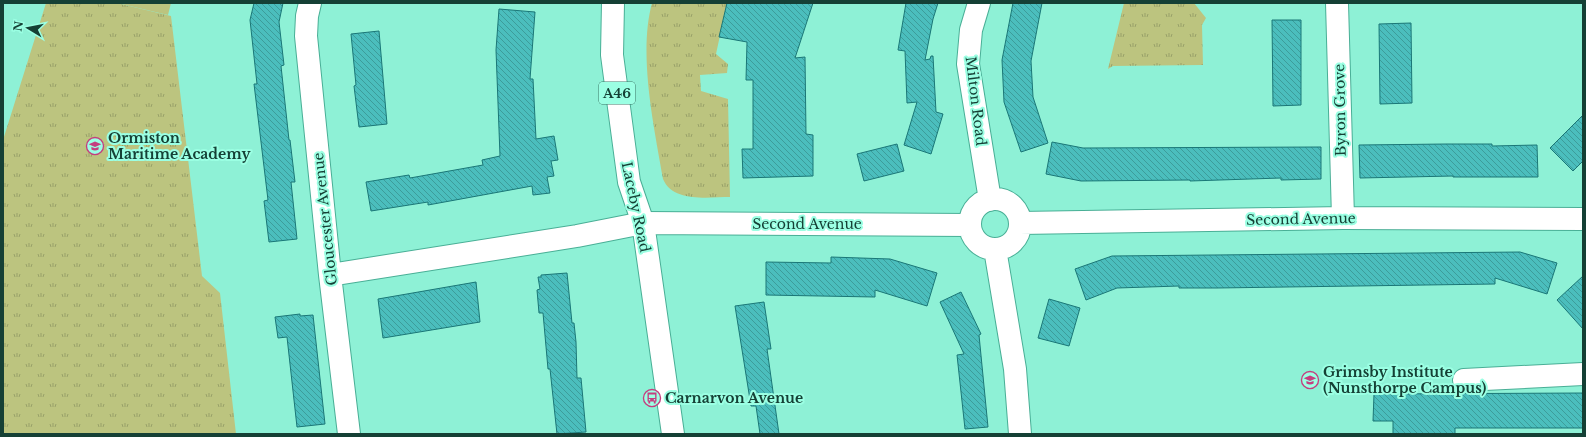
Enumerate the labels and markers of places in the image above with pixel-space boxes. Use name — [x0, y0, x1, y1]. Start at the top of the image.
place label: Ormiston Maritime Academy — [108, 129, 251, 163]
school or university icon: Ormiston Maritime Academy — [85, 136, 105, 156]
place label: Grimsby Institute (Nunsthorpe Campus) — [1323, 363, 1486, 397]
school or university icon: Grimsby Institute (Nunsthorpe Campus) — [1300, 370, 1320, 390]
bus stop icon: Carnarvon Avenue — [642, 388, 662, 408]
place label: Carnarvon Avenue — [665, 389, 803, 407]

